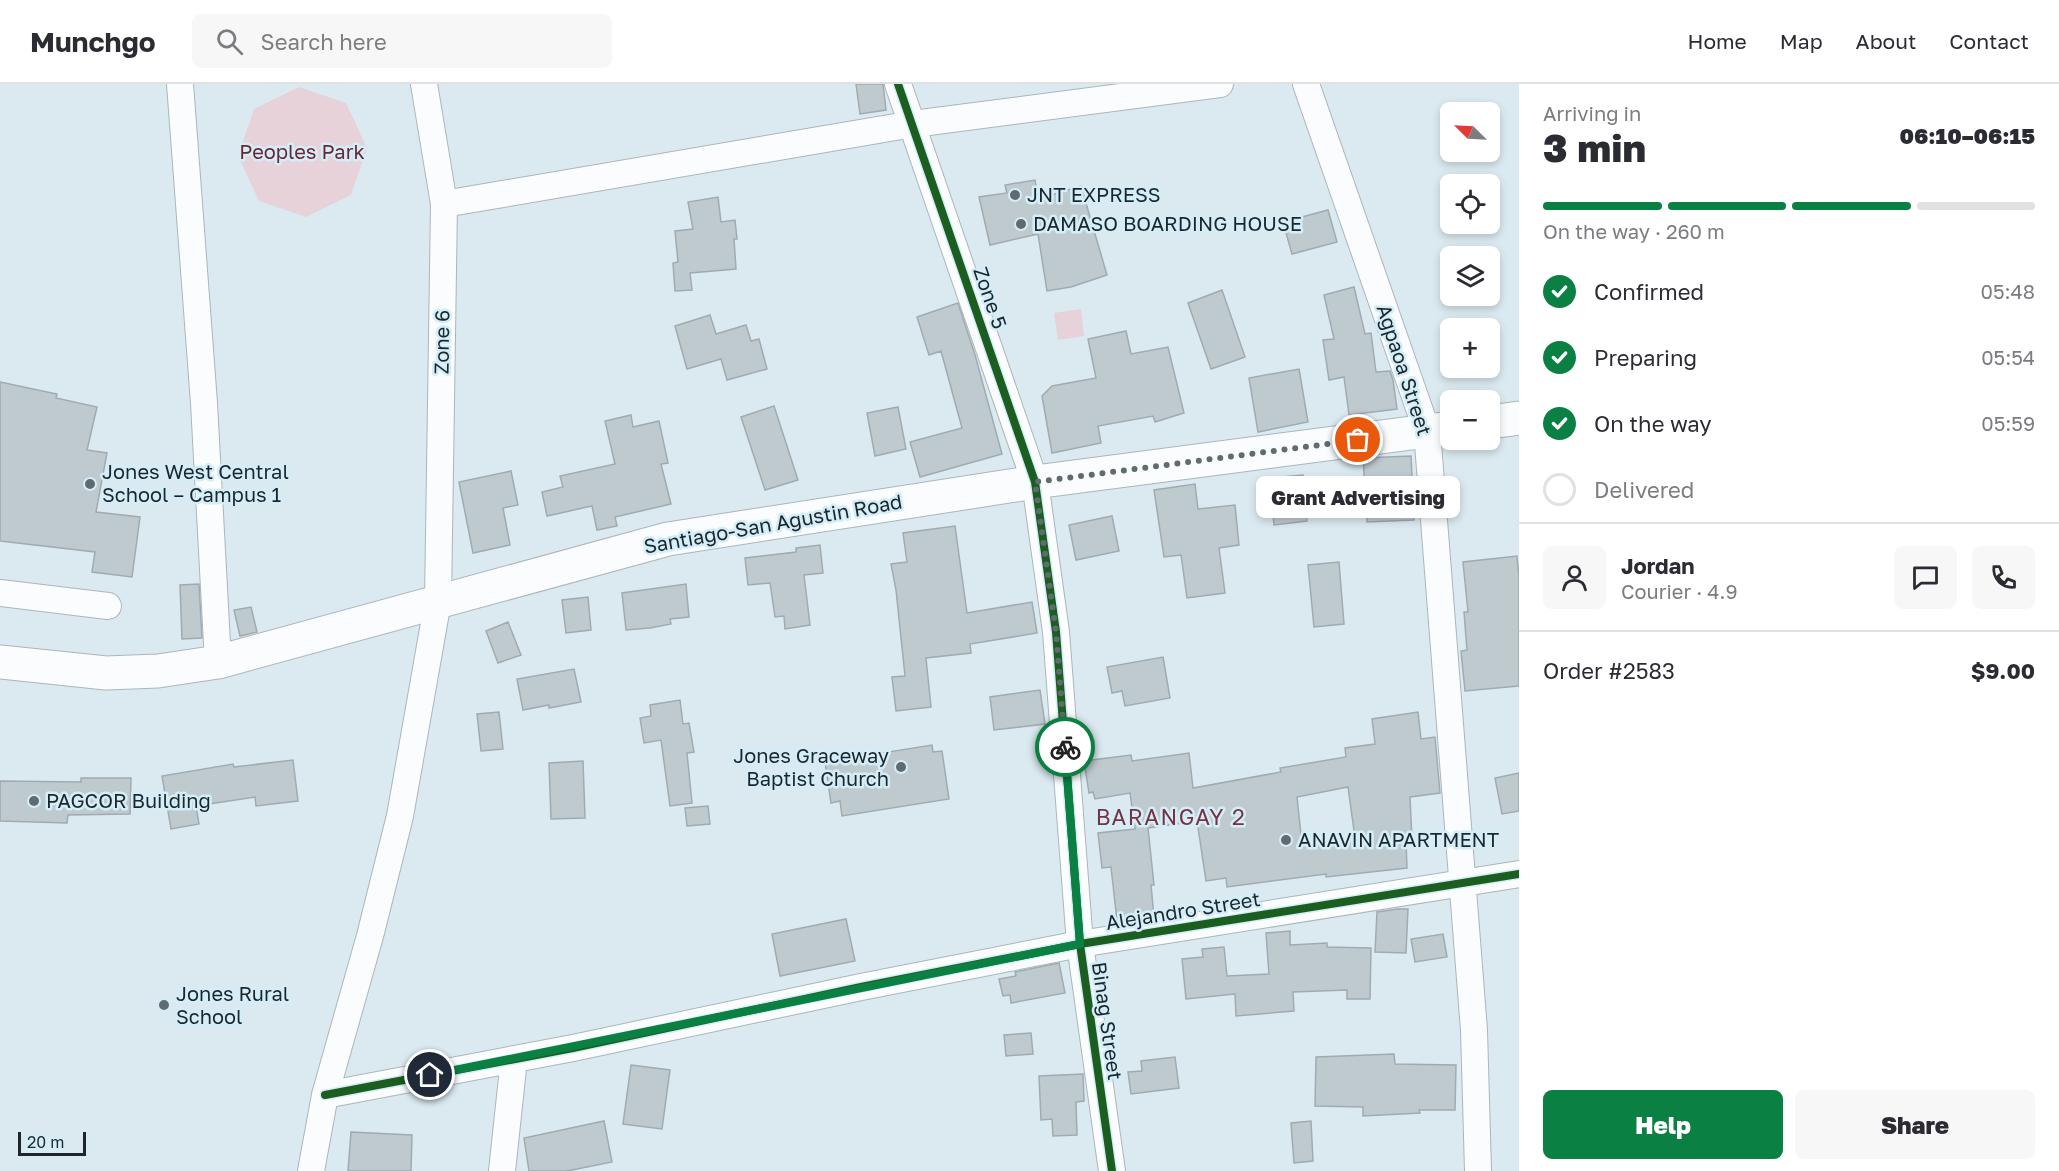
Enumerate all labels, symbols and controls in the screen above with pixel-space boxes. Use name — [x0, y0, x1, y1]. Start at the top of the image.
search box — [192, 14, 612, 68]
text: Munchgo — [30, 25, 156, 58]
icon: search — [213, 25, 246, 58]
text: Search here — [261, 28, 387, 55]
text: Home — [1687, 28, 1747, 54]
text: Map — [1780, 28, 1823, 54]
text: About — [1856, 28, 1916, 54]
text: Contact — [1949, 28, 2029, 54]
text: Arriving in — [1543, 101, 1641, 125]
north arrow — [1440, 102, 1500, 162]
map controls — [1440, 102, 1500, 450]
text: 06:10–06:15 — [1899, 122, 2035, 149]
text: 3 min — [1543, 124, 1646, 171]
park label: Peoples Park — [239, 139, 365, 163]
button: locate — [1440, 174, 1500, 234]
place label: JNT EXPRESS — [1027, 182, 1161, 206]
marker: JNT EXPRESS — [1008, 188, 1022, 202]
place label: DAMASO BOARDING HOUSE — [1033, 211, 1302, 235]
marker: DAMASO BOARDING HOUSE — [1014, 217, 1028, 231]
text: On the way · 260 m — [1543, 219, 1725, 243]
button: layers — [1440, 246, 1500, 306]
street label: Zone 5 — [969, 263, 1013, 332]
icon: check — [1543, 275, 1576, 308]
text: Confirmed — [1594, 278, 1704, 305]
text: 05:48 — [1981, 279, 2035, 303]
street label: Agpaoa Street — [1372, 301, 1437, 438]
street label: Zone 6 — [428, 309, 454, 374]
button: + — [1440, 318, 1500, 378]
icon: check — [1543, 341, 1576, 374]
text: Preparing — [1594, 344, 1697, 371]
text: 05:54 — [1981, 345, 2035, 369]
button: − — [1440, 390, 1500, 450]
icon: check — [1543, 407, 1576, 440]
text: On the way — [1594, 410, 1712, 437]
text: 05:59 — [1981, 411, 2035, 435]
pin — [1332, 414, 1383, 465]
icon: bag — [1341, 423, 1374, 456]
place label: Jones West Central School – Campus 1 — [102, 459, 289, 506]
callout: Grant Advertising — [1256, 476, 1460, 518]
text: Delivered — [1594, 476, 1694, 503]
marker: Jones West Central School – Campus 1 — [83, 477, 97, 491]
text: Grant Advertising — [1271, 485, 1445, 509]
street label: Santiago-San Agustin Road — [642, 488, 904, 558]
button: person — [1543, 546, 1606, 609]
button: chat — [1894, 546, 1957, 609]
button: phone — [1972, 546, 2035, 609]
text: Jordan — [1621, 552, 1695, 579]
text: Courier · 4.9 — [1621, 579, 1738, 603]
text: Order #2583 — [1543, 657, 1675, 684]
text: $9.00 — [1971, 657, 2035, 684]
courier — [1035, 717, 1095, 777]
icon: bike — [1049, 731, 1082, 764]
place label: Jones Graceway Baptist Church — [733, 743, 889, 790]
marker: Jones Graceway Baptist Church — [894, 760, 908, 774]
place label: PAGCOR Building — [46, 788, 211, 812]
marker: PAGCOR Building — [27, 794, 41, 808]
district label: BARANGAY 2 — [1096, 803, 1246, 830]
place label: ANAVIN APARTMENT — [1298, 827, 1499, 851]
marker: ANAVIN APARTMENT — [1279, 833, 1293, 847]
street label: Alejandro Street — [1104, 886, 1262, 934]
street label: Binag Street — [1088, 960, 1128, 1081]
place label: Jones Rural School — [176, 981, 289, 1028]
marker: Jones Rural School — [157, 998, 171, 1012]
pin — [404, 1049, 455, 1100]
icon: home — [413, 1058, 446, 1091]
button: Help — [1543, 1090, 1783, 1159]
button: Share — [1795, 1090, 2035, 1159]
scale bar — [18, 1129, 86, 1156]
text: 20 m — [27, 1132, 64, 1152]

